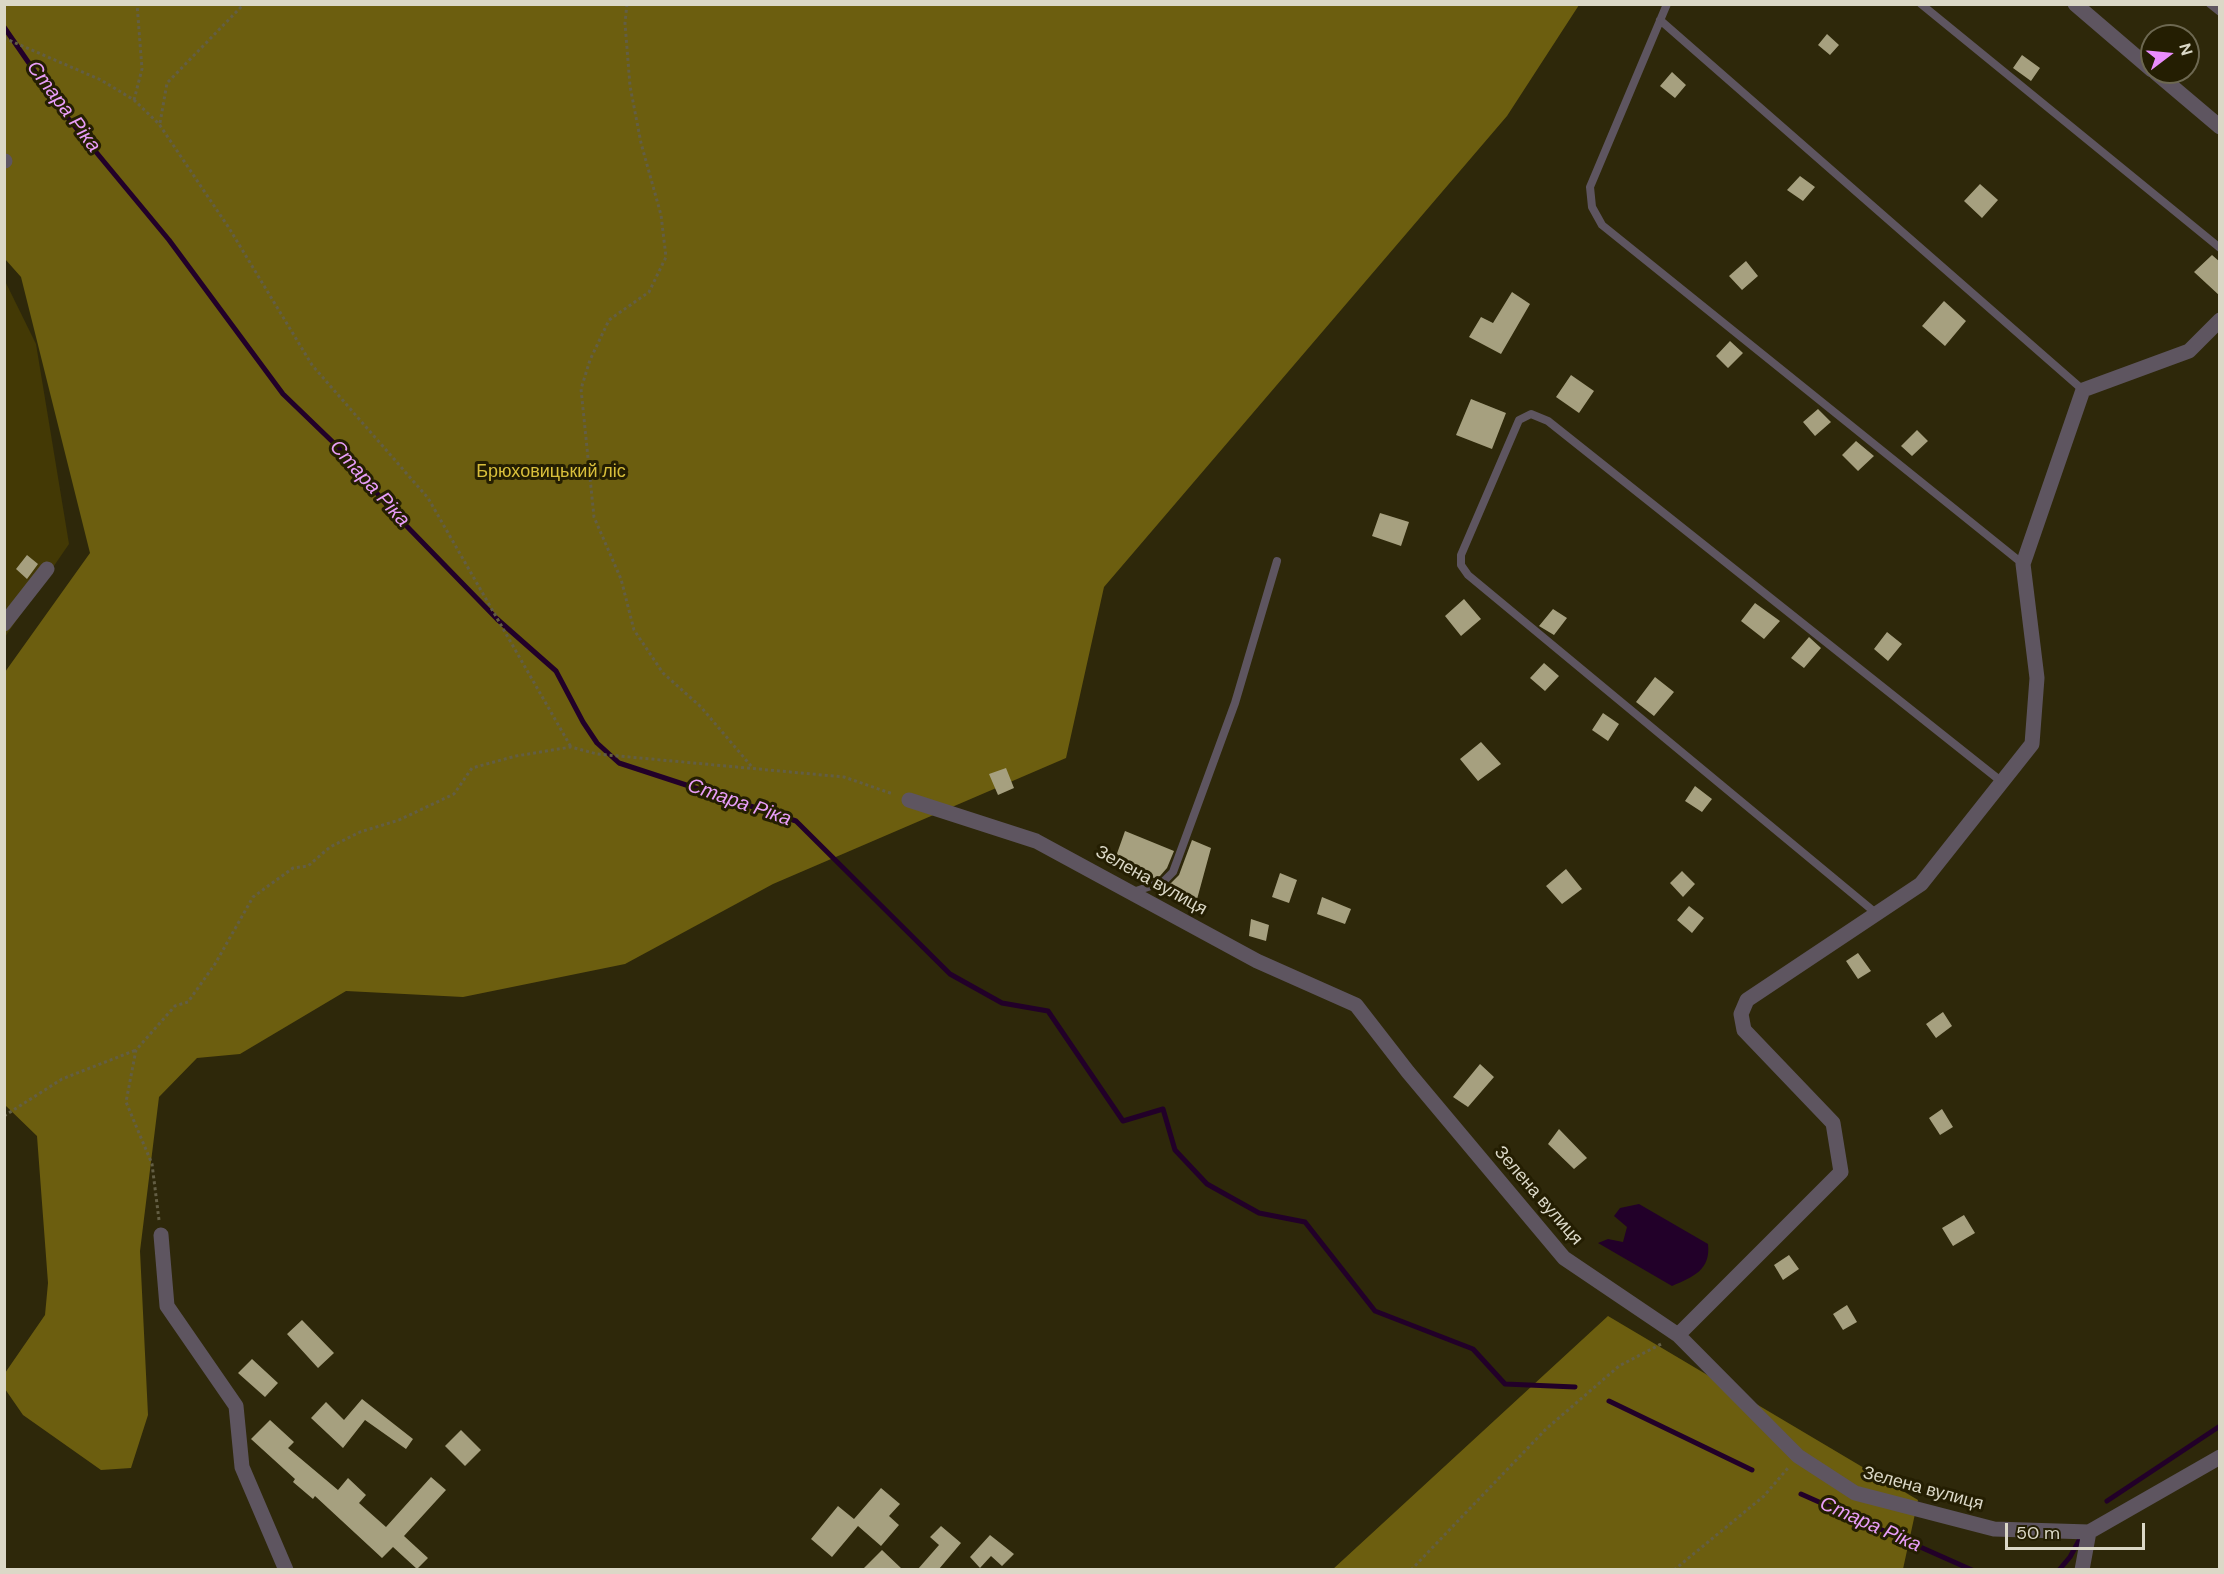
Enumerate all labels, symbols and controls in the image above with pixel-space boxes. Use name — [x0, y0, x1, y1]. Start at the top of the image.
north arrow — [2140, 24, 2200, 84]
text: N — [2174, 41, 2198, 58]
water label: Стара Ріка — [21, 57, 105, 157]
water label: Стара Ріка — [324, 436, 414, 532]
park label: Брюховицький ліс — [476, 461, 626, 483]
water label: Стара Ріка — [684, 774, 794, 832]
street label: Зелена вулиця — [1092, 842, 1210, 920]
street label: Зелена вулиця — [1489, 1142, 1587, 1250]
street label: Зелена вулиця — [1860, 1463, 1986, 1515]
water label: Стара Ріка — [1816, 1492, 1924, 1558]
scale bar — [2008, 1511, 2148, 1549]
text: 50 m — [2016, 1521, 2060, 1545]

